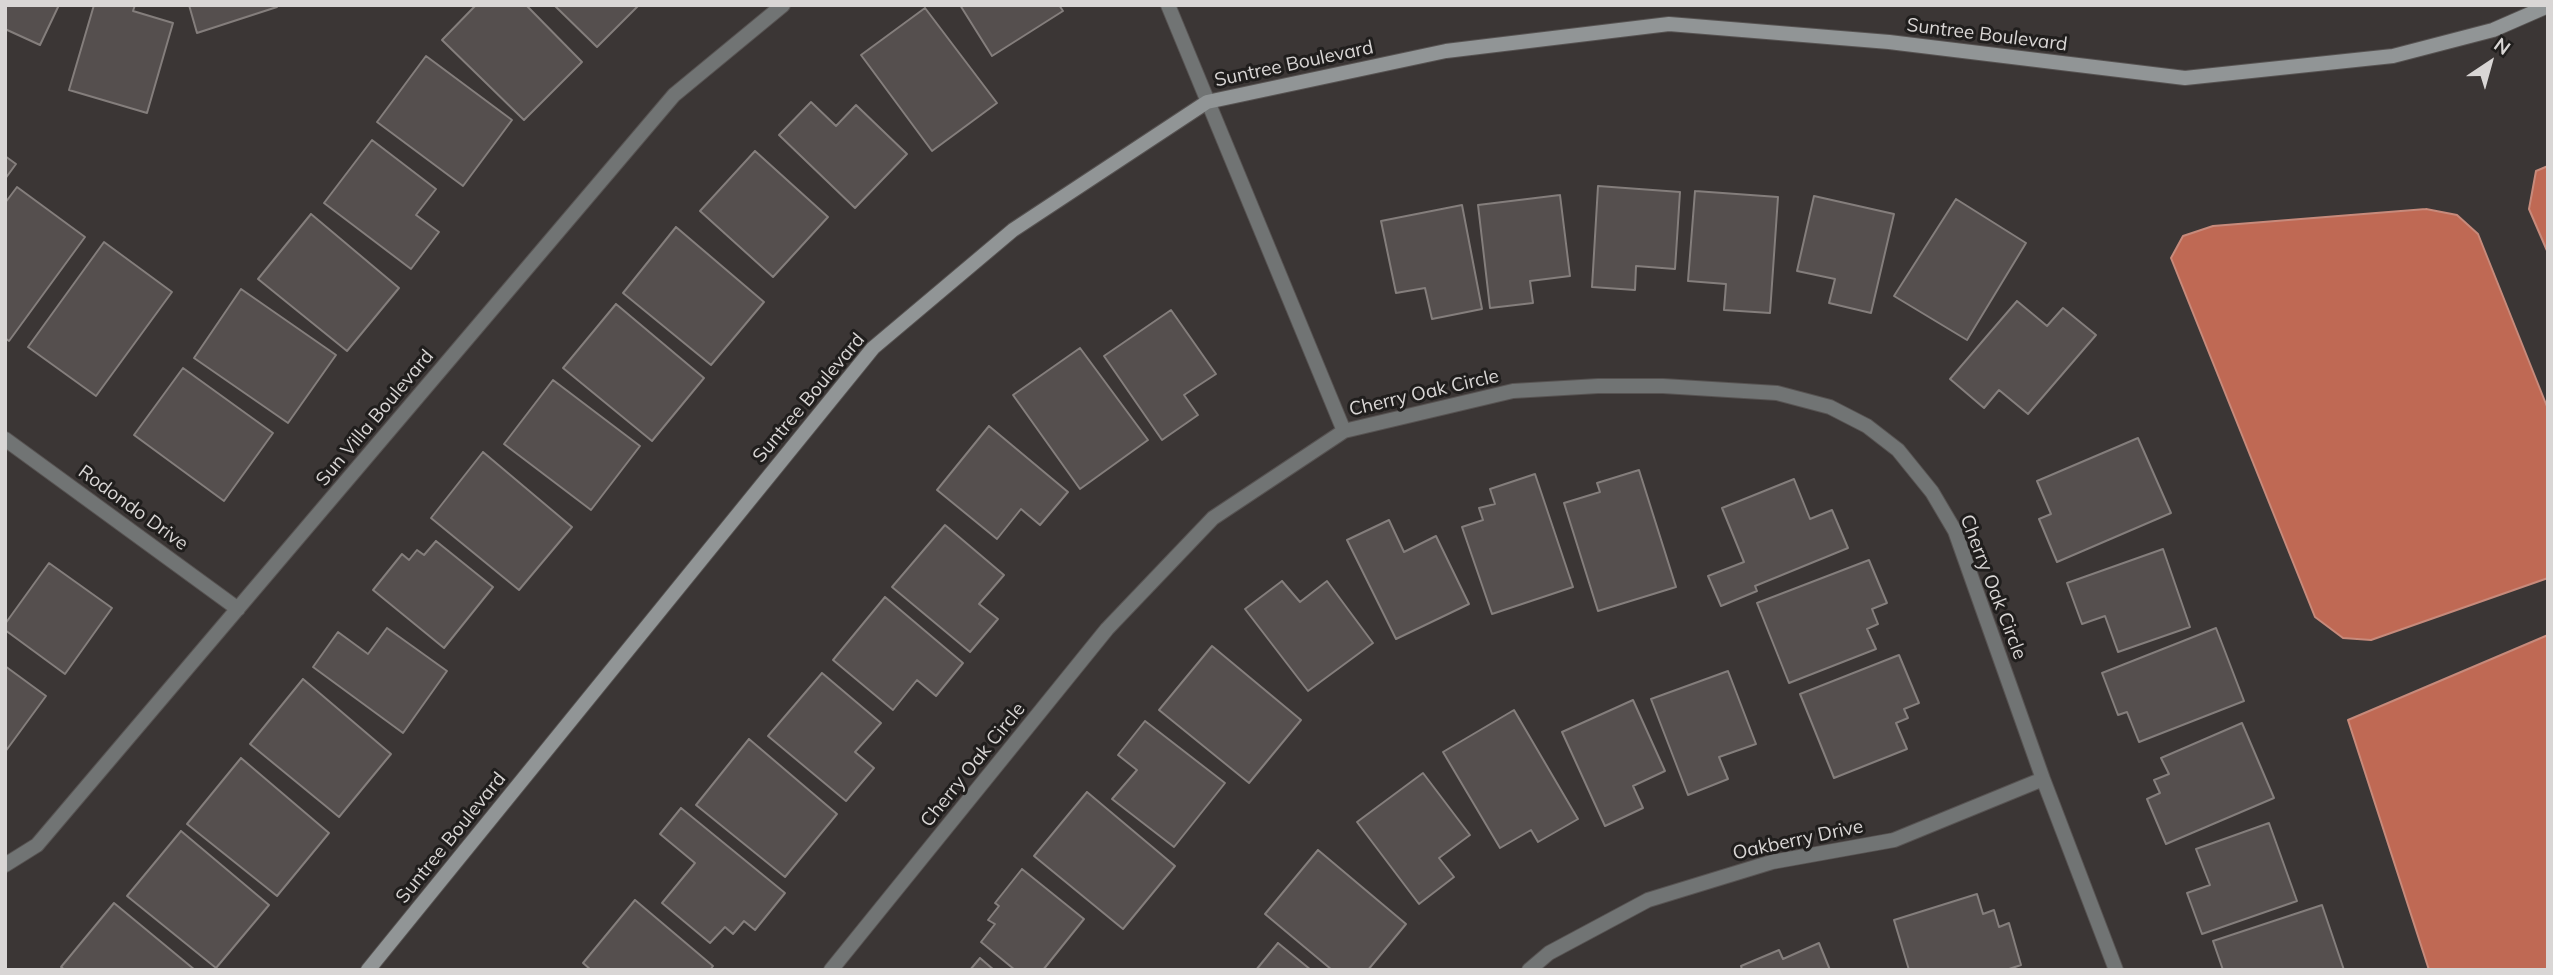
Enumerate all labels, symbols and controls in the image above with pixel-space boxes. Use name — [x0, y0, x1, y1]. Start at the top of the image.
street label: Suntree Boulevard — [1905, 14, 2069, 56]
north arrow — [2455, 28, 2525, 98]
text: N — [2489, 32, 2515, 60]
street label: Suntree Boulevard — [1212, 36, 1376, 92]
street label: Suntree Boulevard — [748, 329, 870, 467]
street label: Sun Villa Boulevard — [311, 345, 439, 491]
street label: Cherry Oak Circle — [1347, 365, 1501, 421]
street label: Rodondo Drive — [74, 460, 192, 556]
street label: Cherry Oak Circle — [1955, 511, 2031, 663]
street label: Cherry Oak Circle — [916, 698, 1030, 832]
street label: Suntree Boulevard — [391, 768, 511, 908]
street label: Oakberry Drive — [1731, 815, 1865, 865]

